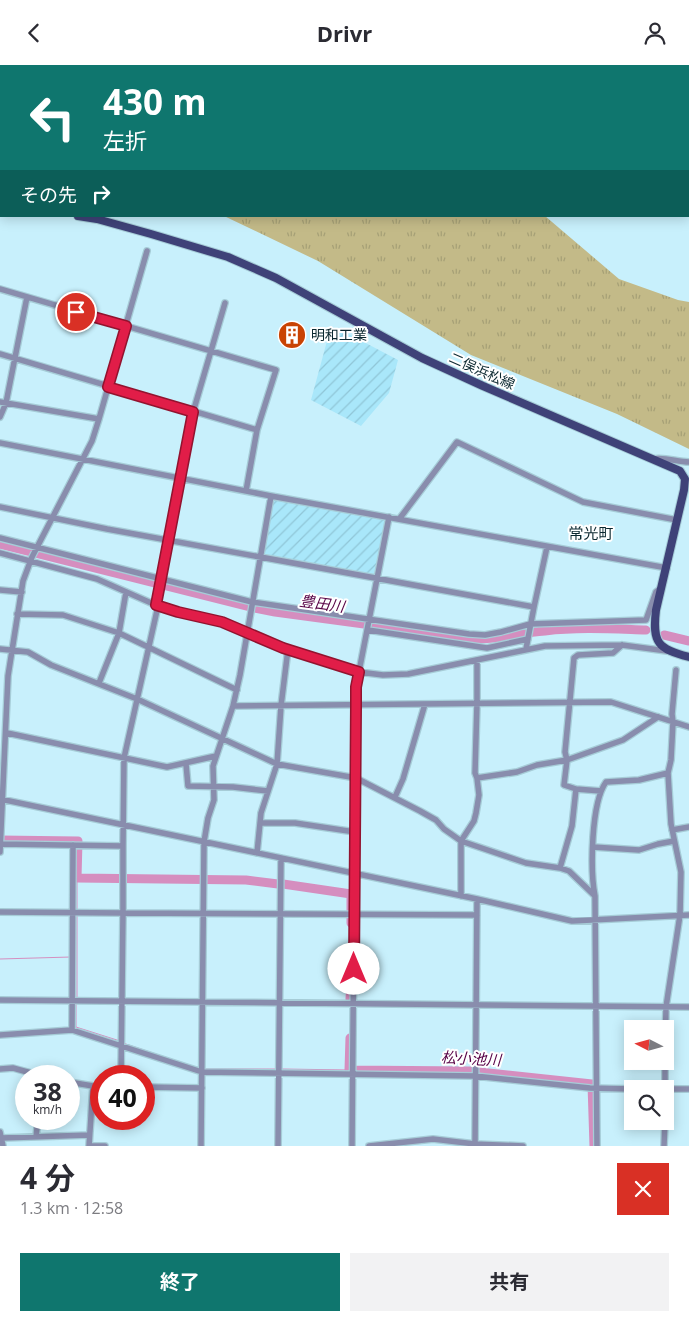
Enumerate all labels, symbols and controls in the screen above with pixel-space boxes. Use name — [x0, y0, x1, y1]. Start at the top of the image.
text: Drivr — [317, 18, 372, 48]
icon: back — [20, 19, 48, 47]
icon: person — [641, 19, 669, 47]
text: 430 m — [103, 78, 207, 125]
icon: left — [20, 85, 85, 150]
text: 左折 — [103, 125, 147, 155]
icon: right — [87, 180, 115, 208]
text: その先 — [20, 182, 77, 208]
pin — [55, 291, 97, 333]
icon: arrive — [62, 298, 90, 326]
building icon: 明和工業 — [277, 320, 307, 350]
place label: 明和工業 — [311, 325, 367, 344]
street label: 二俣浜松線 — [446, 348, 518, 393]
district label: 常光町 — [568, 523, 614, 543]
water label: 豊田川 — [298, 590, 348, 616]
position arrow — [327, 942, 379, 994]
north arrow — [624, 1020, 674, 1070]
map controls — [624, 1020, 674, 1130]
water label: 松小池川 — [441, 1046, 504, 1070]
speed limit sign: 40 — [90, 1065, 155, 1130]
text: 38 — [33, 1074, 62, 1108]
button: search — [624, 1080, 674, 1130]
text: km/h — [33, 1101, 62, 1118]
text: 4 分 — [20, 1157, 75, 1198]
button: close — [617, 1163, 669, 1215]
text: 1.3 km · 12:58 — [20, 1197, 123, 1219]
button: 終了 — [20, 1253, 340, 1311]
button: 共有 — [350, 1253, 669, 1311]

